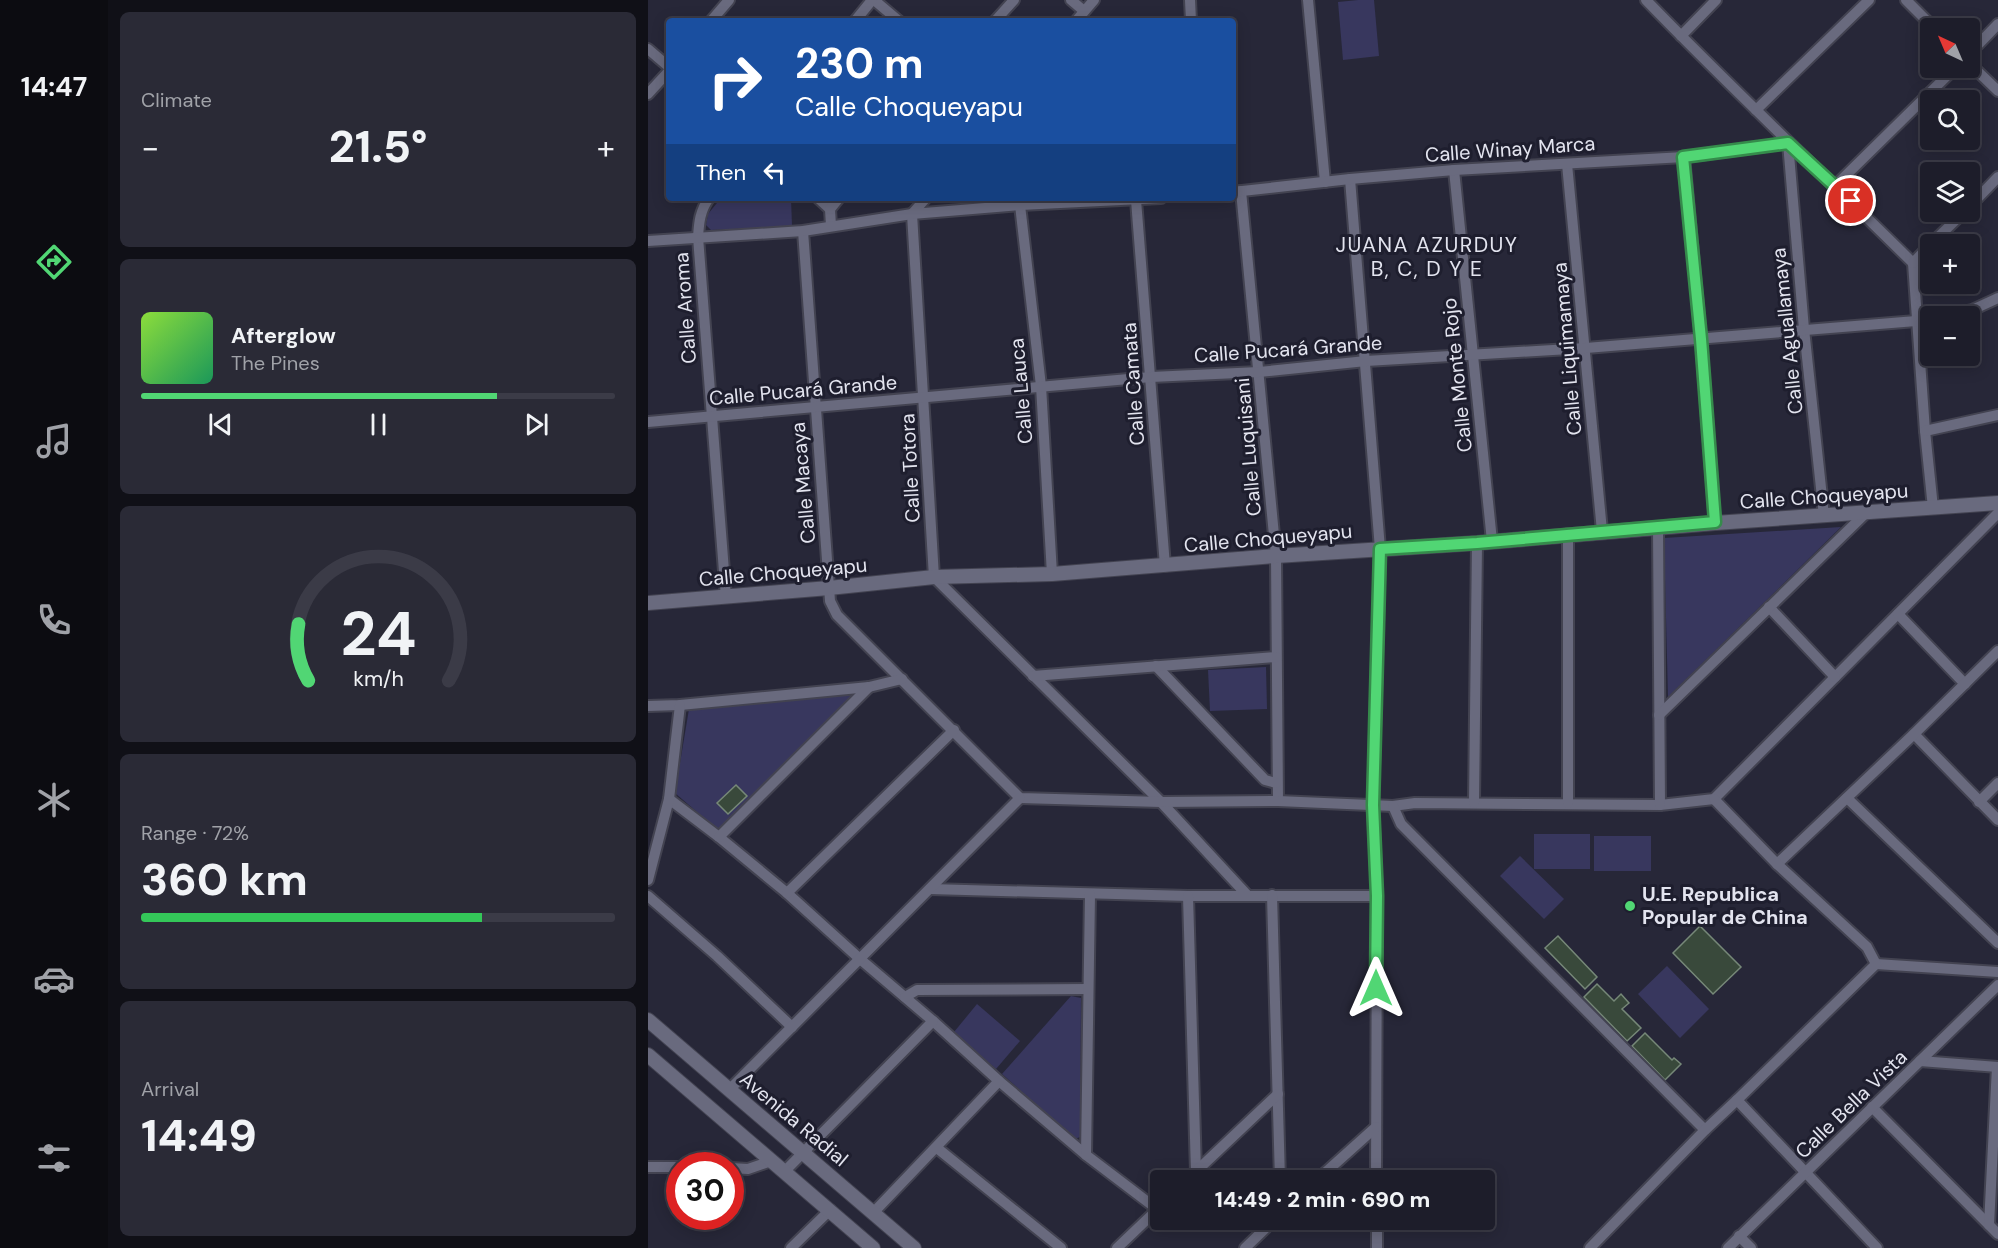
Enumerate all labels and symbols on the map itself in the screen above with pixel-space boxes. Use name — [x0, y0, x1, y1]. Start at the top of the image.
north arrow — [1920, 18, 1980, 78]
street label: Calle Winay Marca — [1424, 130, 1596, 168]
pin — [1825, 175, 1876, 226]
district label: JUANA AZURDUY B, C, D Y E — [1335, 231, 1519, 283]
street label: Calle Aguallamaya — [1765, 247, 1809, 415]
street label: Calle Aroma — [668, 251, 702, 365]
street label: Calle Liquimamaya — [1546, 261, 1588, 437]
street label: Calle Monte Rojo — [1436, 297, 1478, 453]
street label: Calle Camata — [1116, 322, 1150, 446]
street label: Calle Pucará Grande — [1193, 329, 1383, 369]
street label: Calle Lauca — [1003, 337, 1039, 445]
street label: Calle Pucará Grande — [708, 369, 898, 411]
street label: Calle Luquisani — [1229, 377, 1267, 517]
street label: Calle Totora — [894, 413, 926, 523]
street label: Calle Macaya — [785, 421, 821, 545]
street label: Calle Choqueyapu — [1739, 477, 1909, 515]
street label: Calle Choqueyapu — [1183, 518, 1353, 558]
street label: Calle Choqueyapu — [698, 552, 868, 592]
place label: U.E. Republica Popular de China — [1642, 881, 1808, 930]
marker: U.E. Republica Popular de China — [1623, 899, 1637, 913]
position arrow — [1344, 956, 1408, 1020]
street label: Calle Bella Vista — [1790, 1044, 1912, 1164]
street label: Avenida Radial — [734, 1066, 854, 1172]
speed limit sign: 30 — [666, 1152, 744, 1230]

